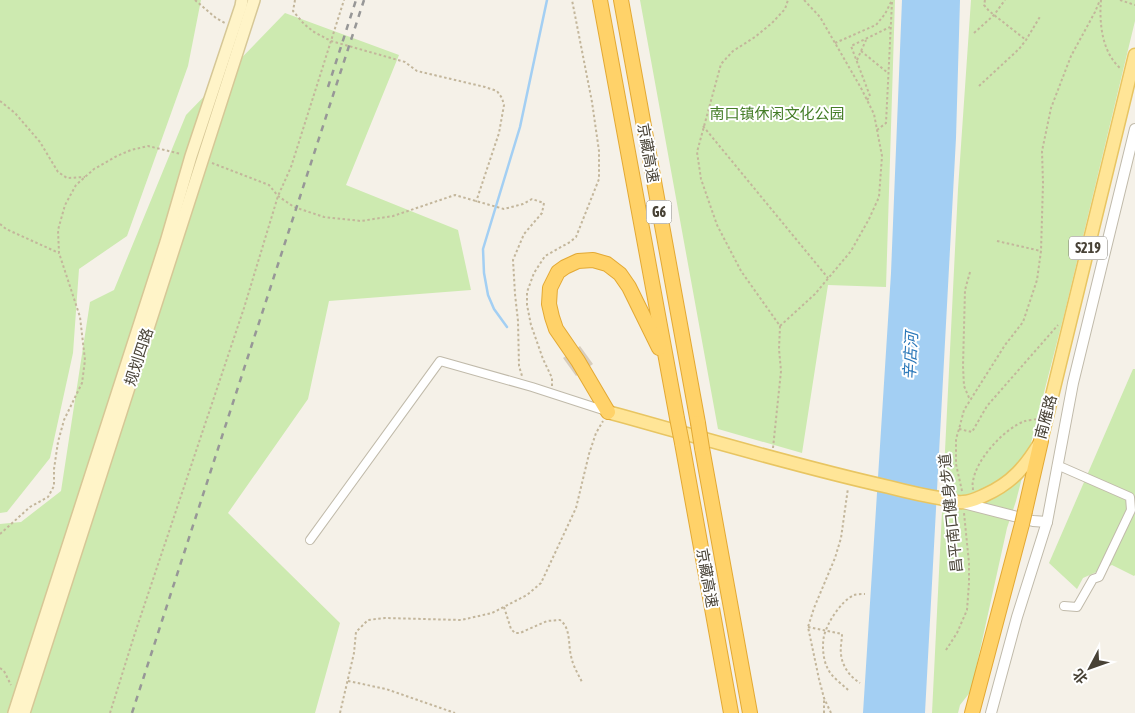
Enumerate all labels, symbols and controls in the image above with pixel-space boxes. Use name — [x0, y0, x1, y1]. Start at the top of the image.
park label: 南口镇休闲文化公园 — [709, 105, 845, 122]
street label: 京藏高速 — [635, 122, 662, 184]
road number: G6 — [646, 200, 672, 223]
road number: S219 — [1069, 237, 1107, 260]
street label: 规划四路 — [121, 326, 156, 388]
water label: 辛店河 — [900, 329, 920, 380]
street label: 南雁路 — [1031, 393, 1060, 441]
street label: 昌平南口健身步道 — [936, 452, 965, 574]
street label: 京藏高速 — [694, 547, 721, 609]
north arrow — [1065, 643, 1115, 693]
text: 北 — [1070, 666, 1091, 687]

